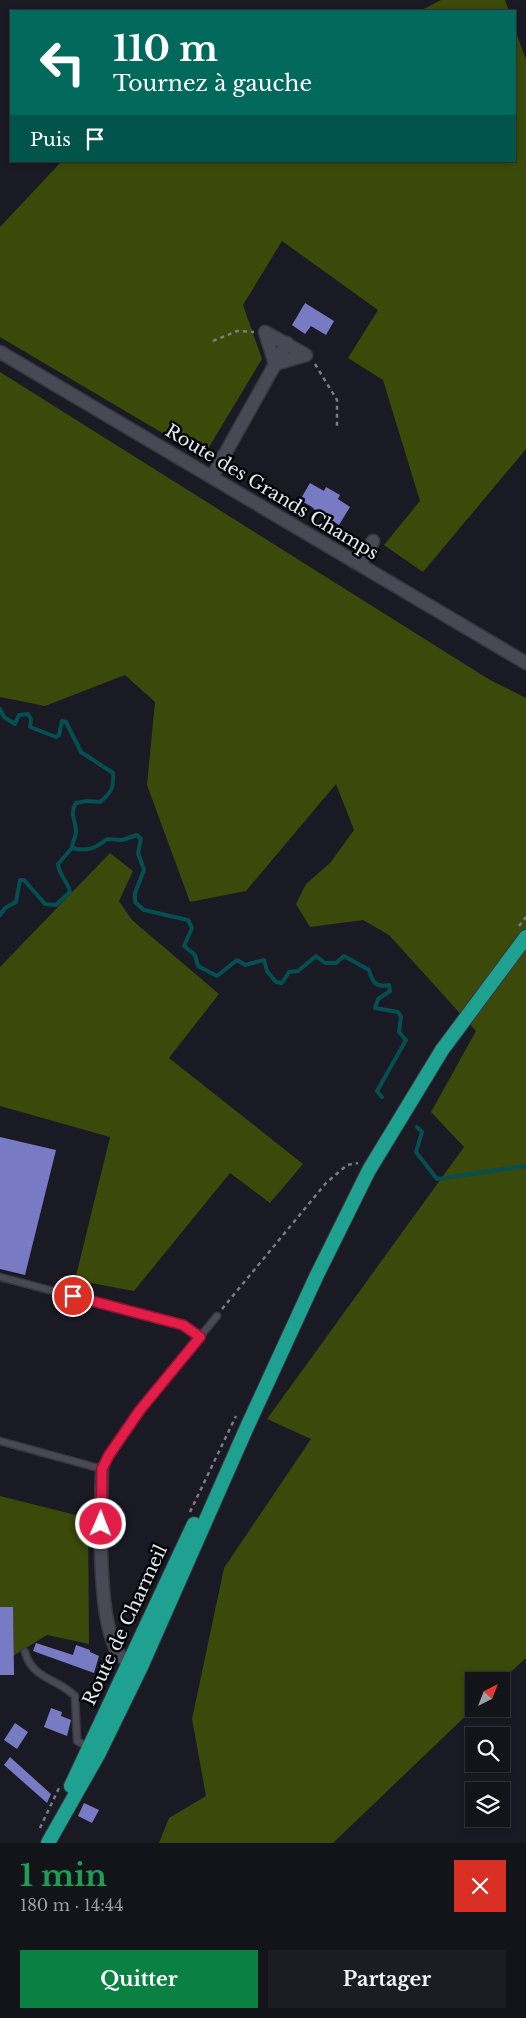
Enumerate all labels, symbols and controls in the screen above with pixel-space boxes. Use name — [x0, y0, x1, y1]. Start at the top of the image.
text: 110 m — [113, 27, 218, 70]
icon: left — [30, 30, 95, 95]
text: Tournez à gauche — [113, 70, 312, 97]
icon: arrive — [81, 125, 109, 153]
text: Puis — [30, 128, 71, 151]
street label: Route des Grands Champs — [162, 420, 382, 564]
pin — [52, 1275, 94, 1317]
icon: arrive — [59, 1282, 87, 1310]
position arrow — [74, 1497, 126, 1549]
street label: Route de Charmeil — [78, 1541, 172, 1709]
north arrow — [465, 1672, 510, 1718]
map controls — [465, 1672, 510, 1827]
button: search — [465, 1727, 510, 1772]
button: layers — [465, 1782, 510, 1827]
text: 1 min — [20, 1857, 107, 1894]
button: close — [454, 1860, 506, 1912]
text: 180 m · 14:44 — [20, 1895, 124, 1915]
button: Quitter — [20, 1950, 258, 2008]
button: Partager — [268, 1950, 506, 2008]

